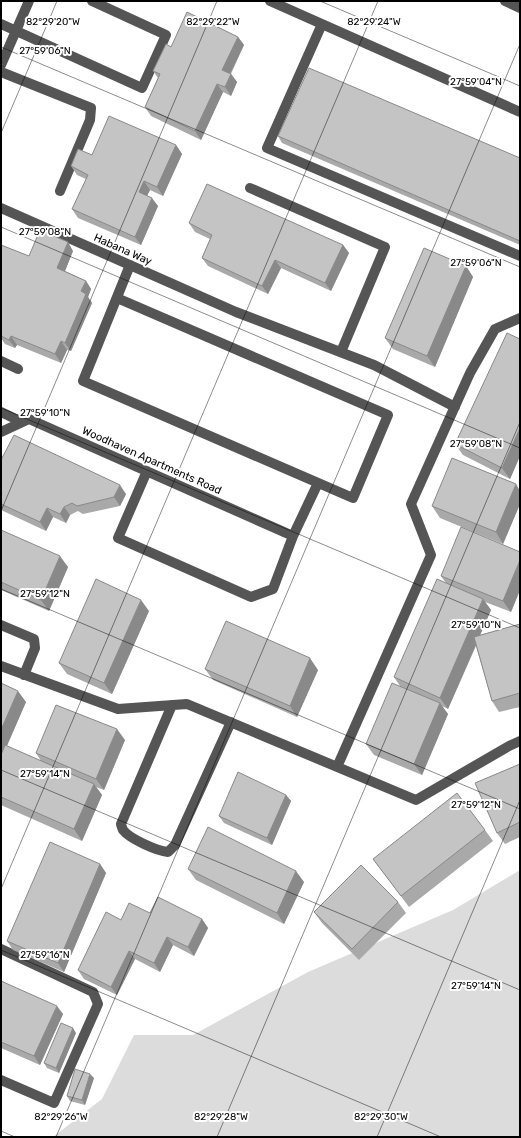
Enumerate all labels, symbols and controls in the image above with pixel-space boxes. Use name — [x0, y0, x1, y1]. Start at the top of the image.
text: 82°29'20"W — [26, 16, 80, 28]
text: 82°29'22"W — [186, 16, 240, 28]
text: 82°29'24"W — [347, 16, 401, 28]
text: 27°59'06"N — [19, 45, 71, 57]
text: 27°59'04"N — [450, 76, 502, 88]
text: 27°59'08"N — [19, 226, 71, 238]
street label: Habana Way — [92, 231, 154, 268]
text: 27°59'06"N — [450, 257, 502, 269]
text: 27°59'10"N — [20, 407, 70, 419]
street label: Woodhaven Apartments Road — [80, 424, 224, 497]
text: 27°59'08"N — [450, 438, 502, 450]
text: 27°59'12"N — [20, 588, 70, 600]
text: 27°59'10"N — [451, 619, 501, 631]
text: 27°59'14"N — [20, 768, 70, 780]
text: 27°59'12"N — [451, 799, 501, 811]
text: 27°59'16"N — [20, 949, 70, 961]
text: 27°59'14"N — [451, 980, 501, 992]
text: 82°29'26"W — [34, 1111, 88, 1123]
text: 82°29'28"W — [194, 1111, 248, 1123]
text: 82°29'30"W — [354, 1111, 408, 1123]

